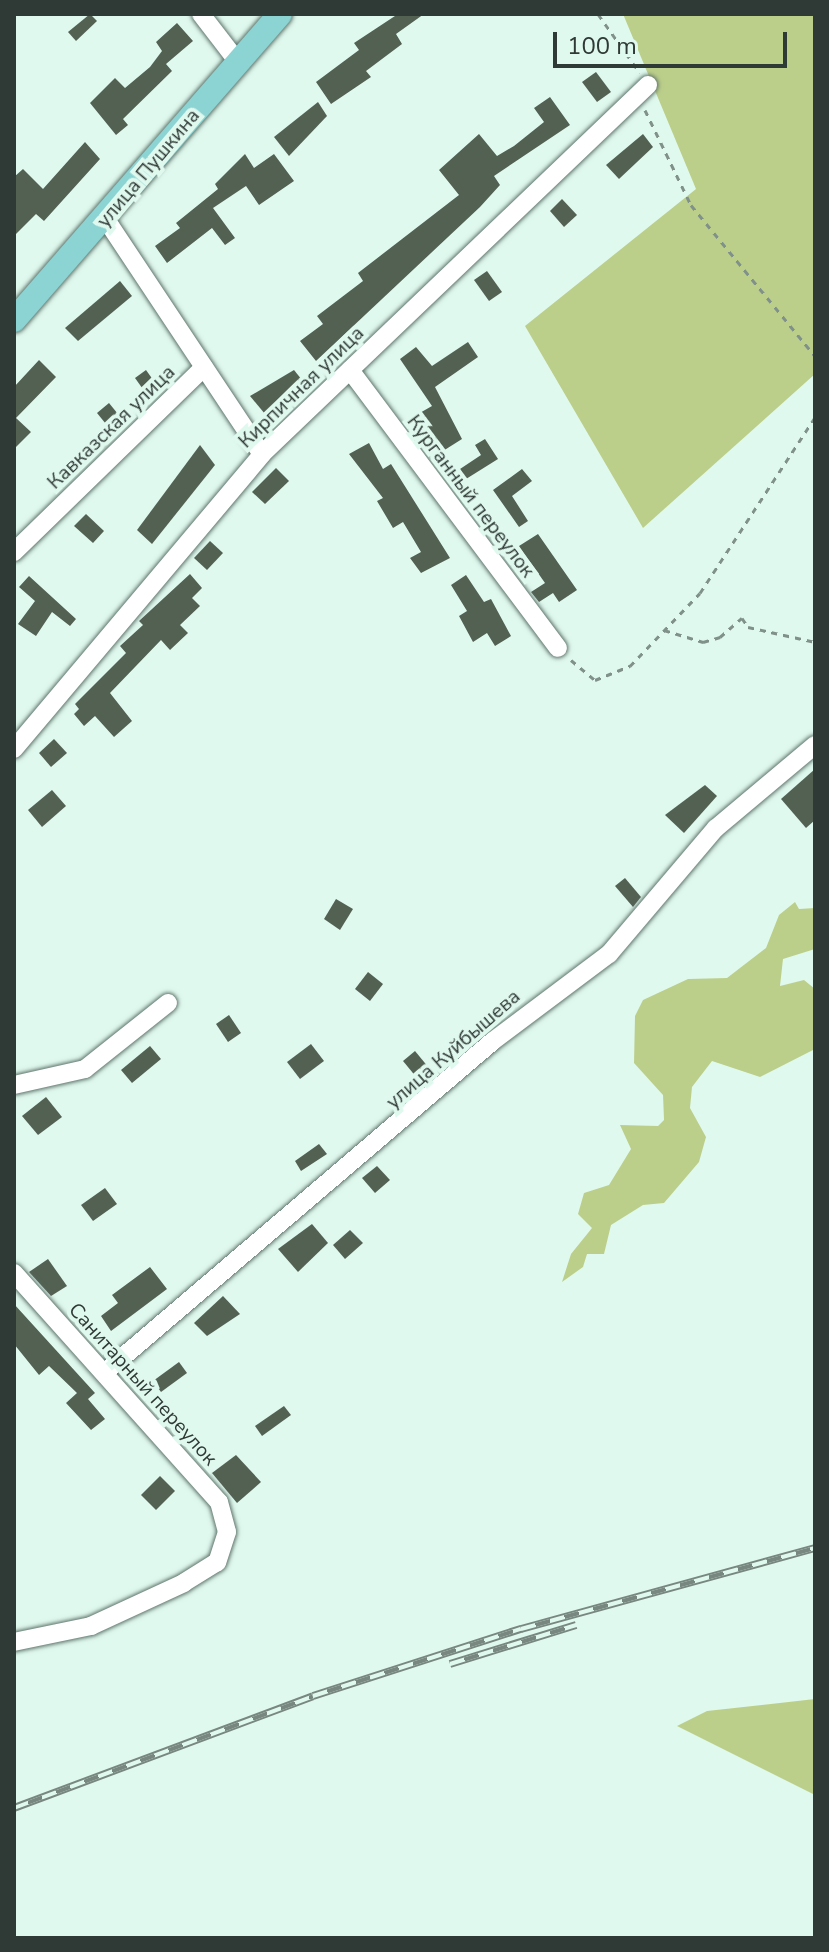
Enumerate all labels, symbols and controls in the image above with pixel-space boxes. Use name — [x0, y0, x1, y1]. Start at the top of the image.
scale bar — [557, 16, 791, 66]
text: 100 m — [567, 30, 637, 62]
street label: улица Пушкина — [91, 104, 205, 232]
street label: Кирпичная улица — [233, 321, 369, 453]
street label: Кавказская улица — [42, 360, 180, 494]
street label: Курганный переулок — [402, 410, 540, 582]
street label: улица Куйбышева — [381, 984, 525, 1114]
street label: Санитарный переулок — [64, 1298, 222, 1470]

